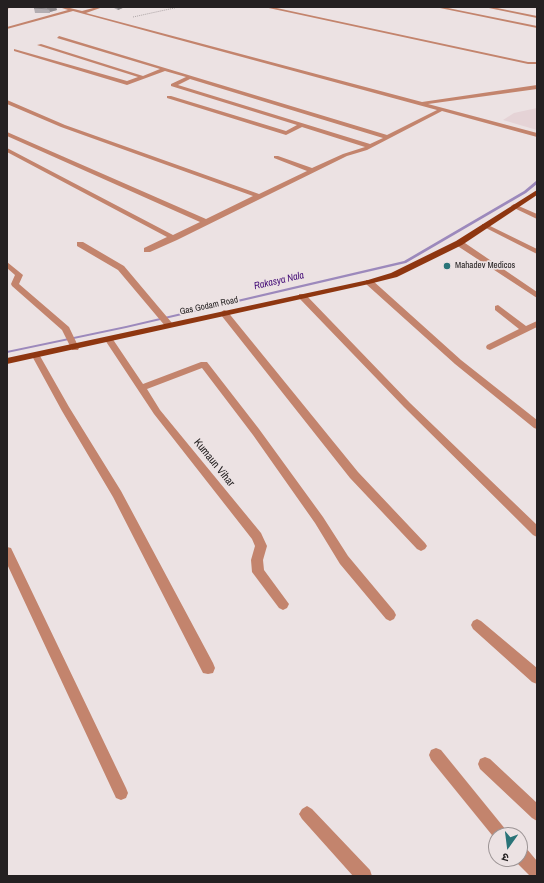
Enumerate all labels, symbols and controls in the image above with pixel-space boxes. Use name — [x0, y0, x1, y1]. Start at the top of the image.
marker: Mahadev Medicos — [442, 261, 452, 271]
place label: Mahadev Medicos — [455, 261, 515, 271]
water label: Rakasya Nala — [253, 269, 305, 293]
street label: Gas Godam Road — [179, 295, 239, 317]
street label: Kumaun Vihar — [191, 437, 237, 489]
north arrow — [488, 827, 528, 867]
text: उ — [501, 850, 510, 865]

